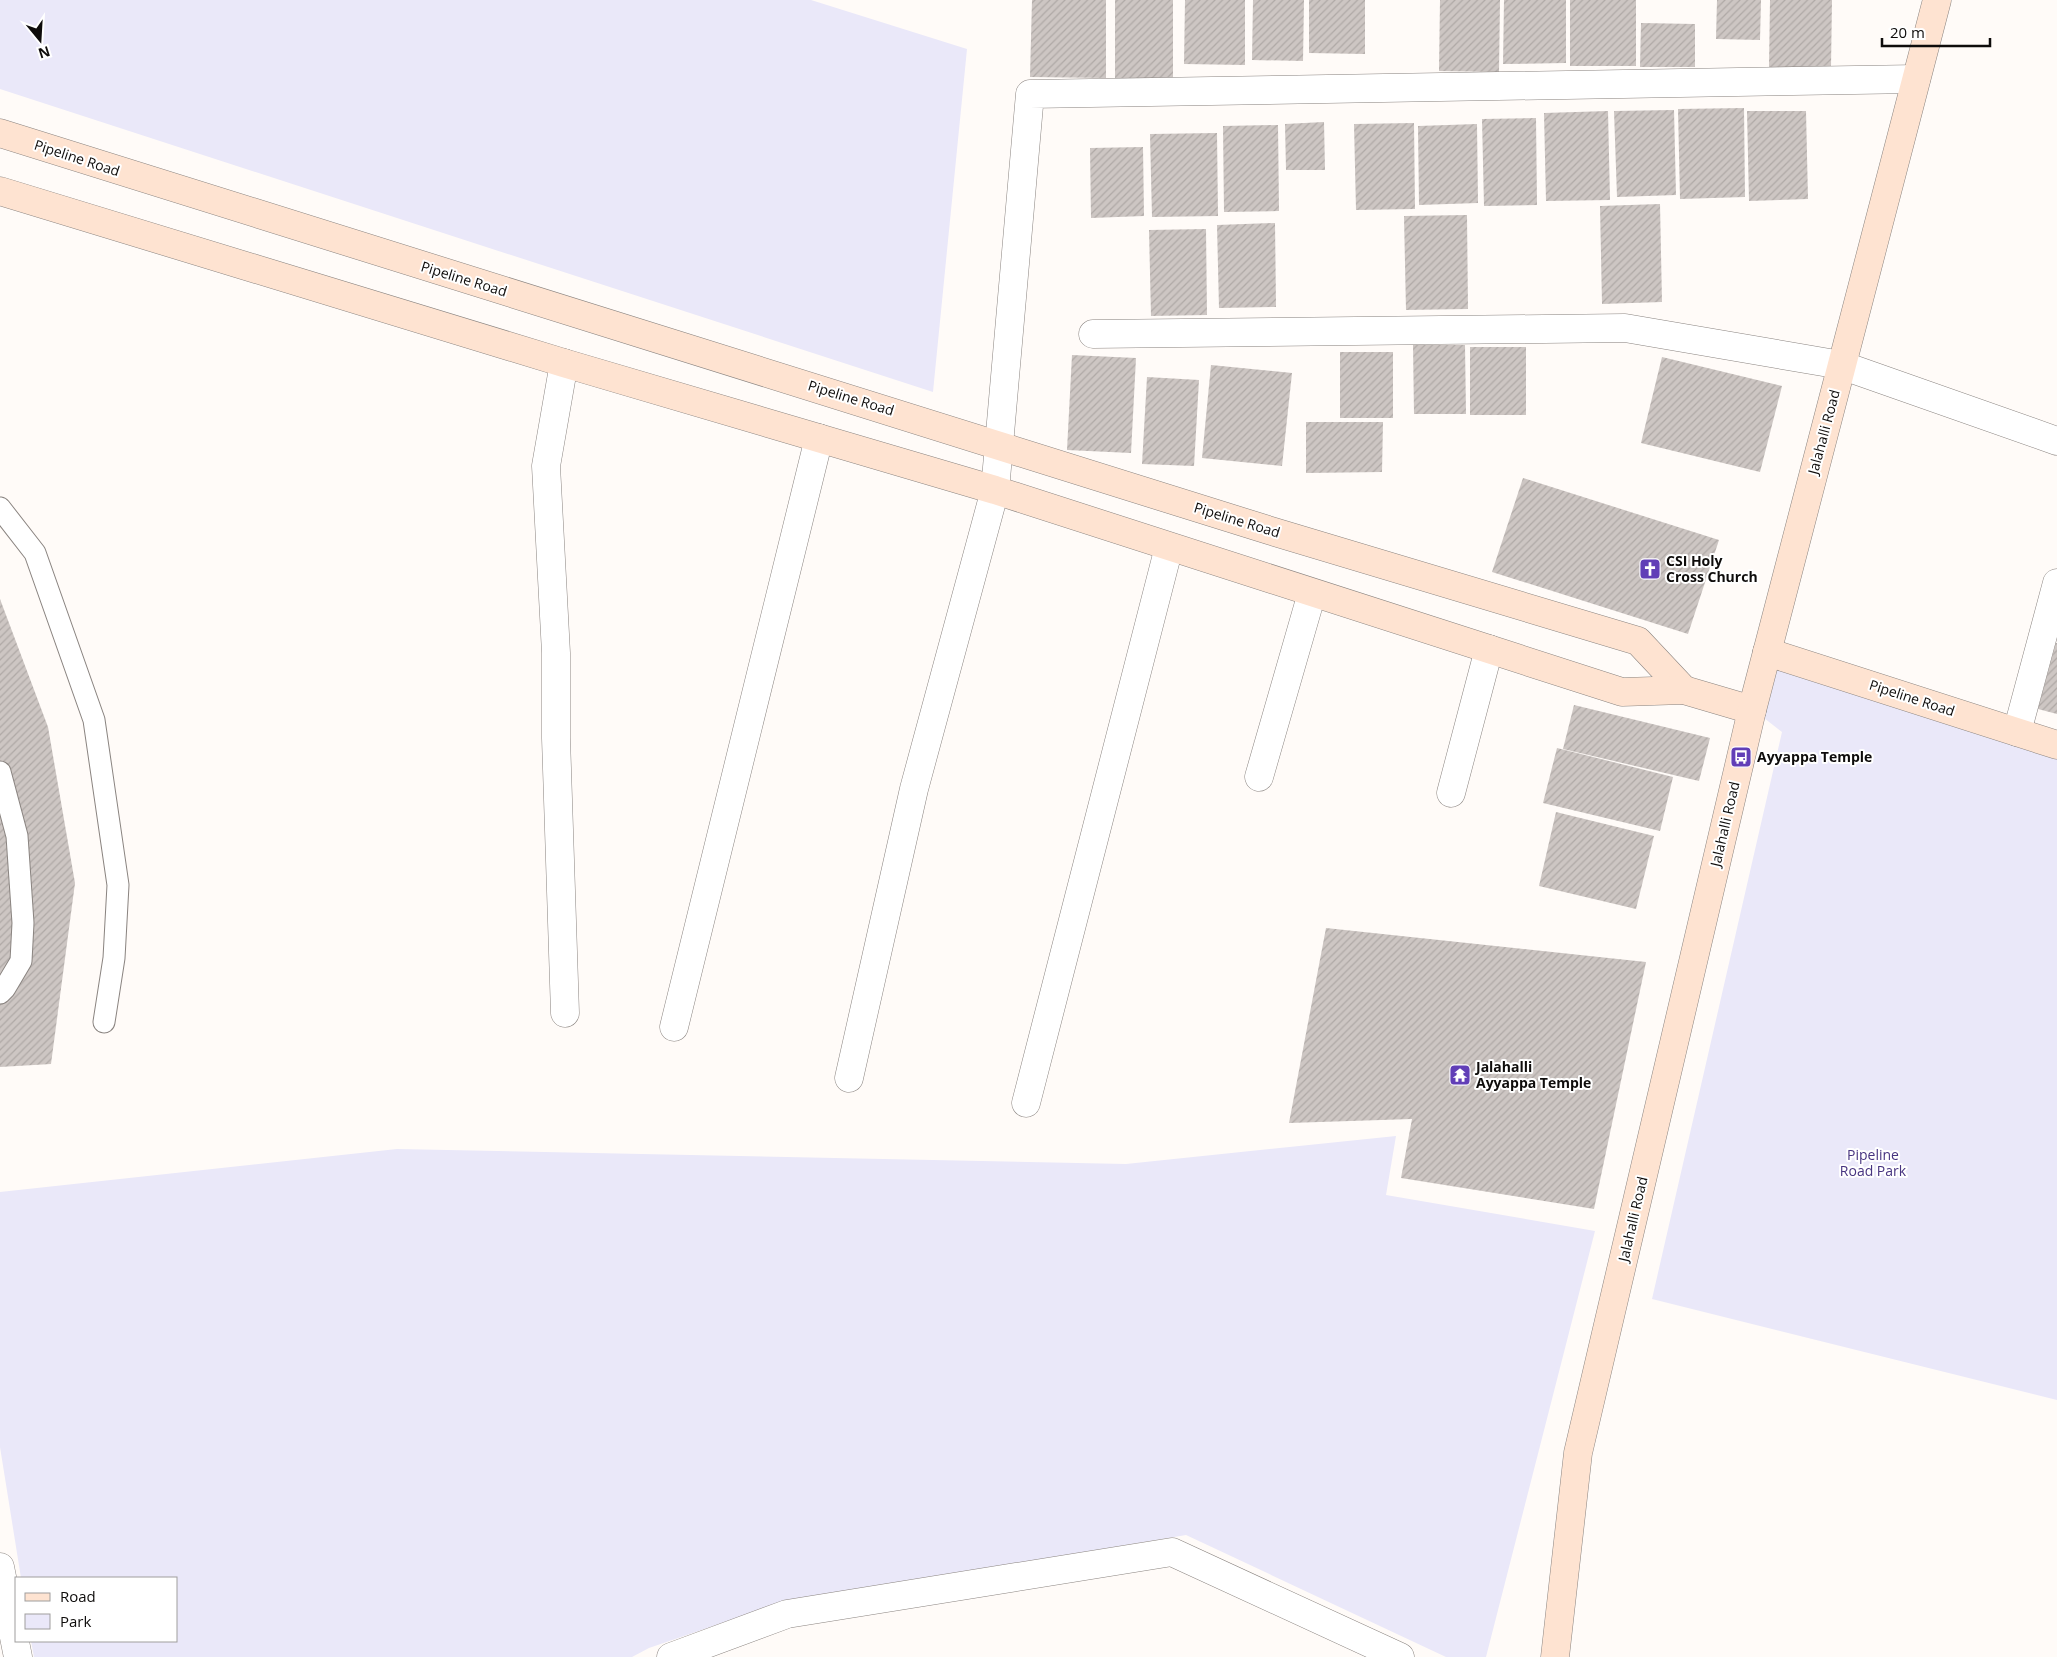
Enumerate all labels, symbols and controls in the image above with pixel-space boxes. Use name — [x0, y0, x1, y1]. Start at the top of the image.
north arrow — [15, 15, 65, 65]
scale bar — [1882, 15, 1990, 47]
text: 20 m — [1890, 22, 1925, 42]
text: N — [36, 42, 53, 64]
street label: Pipeline Road — [32, 135, 122, 180]
street label: Pipeline Road — [419, 256, 509, 301]
street label: Pipeline Road — [806, 375, 896, 420]
street label: Jalahalli Road — [1803, 387, 1844, 478]
street label: Pipeline Road — [1192, 497, 1282, 542]
place label: CSI Holy Cross Church — [1666, 551, 1758, 586]
church icon: CSI Holy Cross Church — [1638, 557, 1662, 581]
street label: Pipeline Road — [1867, 675, 1957, 720]
bus stop icon: Ayyappa Temple — [1729, 745, 1753, 769]
place label: Ayyappa Temple — [1757, 747, 1872, 766]
street label: Jalahalli Road — [1705, 779, 1744, 870]
place label: Jalahalli Ayyappa Temple — [1474, 1057, 1591, 1092]
temple icon: Jalahalli Ayyappa Temple — [1448, 1063, 1472, 1087]
park label: Pipeline Road Park — [1840, 1145, 1907, 1180]
street label: Jalahalli Road — [1613, 1174, 1652, 1265]
legend — [15, 1577, 178, 1642]
text: Road — [60, 1586, 96, 1606]
text: Park — [60, 1611, 91, 1631]

